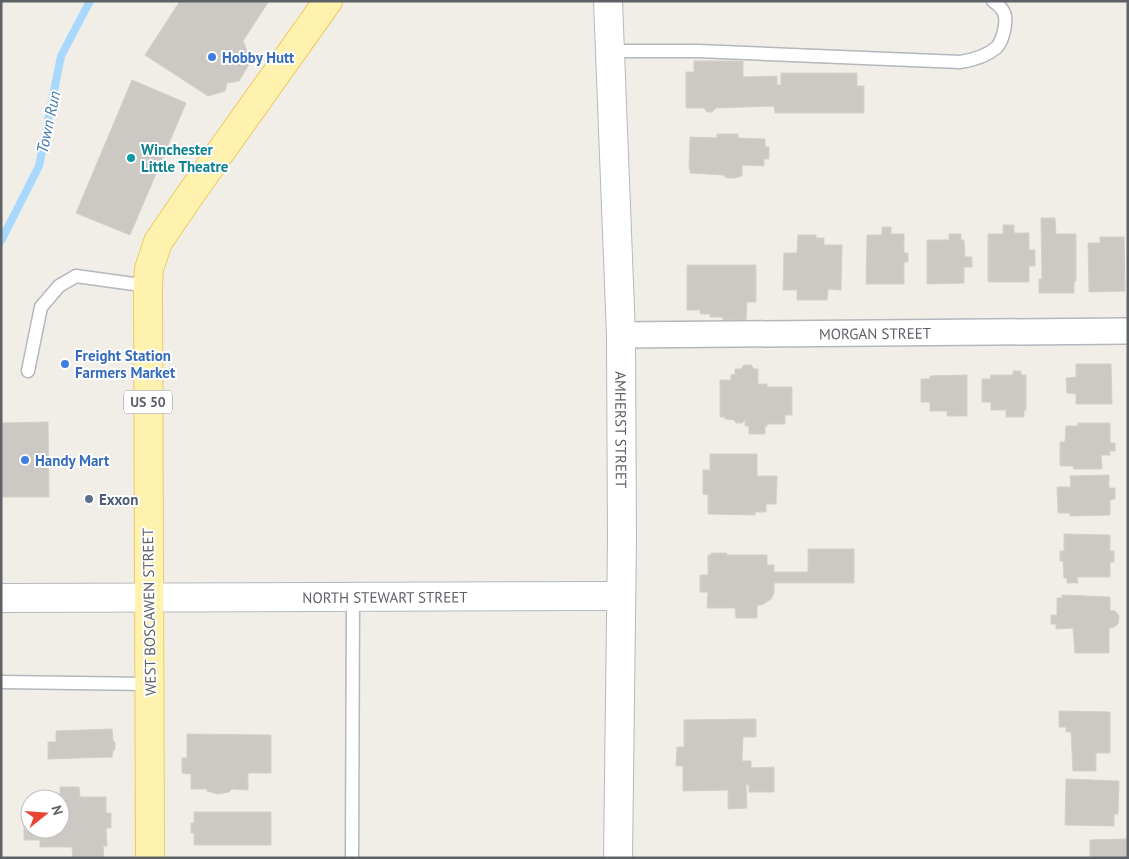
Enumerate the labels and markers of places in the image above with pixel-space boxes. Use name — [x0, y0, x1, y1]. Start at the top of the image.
place label: Hobby Hutt — [222, 48, 295, 67]
marker: Hobby Hutt — [206, 51, 218, 63]
place label: Winchester Little Theatre — [141, 140, 229, 176]
marker: Winchester Little Theatre — [125, 152, 137, 164]
place label: Freight Station Farmers Market — [75, 346, 176, 382]
marker: Freight Station Farmers Market — [59, 358, 71, 370]
place label: Handy Mart — [35, 451, 110, 470]
marker: Handy Mart — [19, 454, 31, 466]
place label: Exxon — [99, 490, 138, 509]
marker: Exxon — [83, 493, 95, 505]

